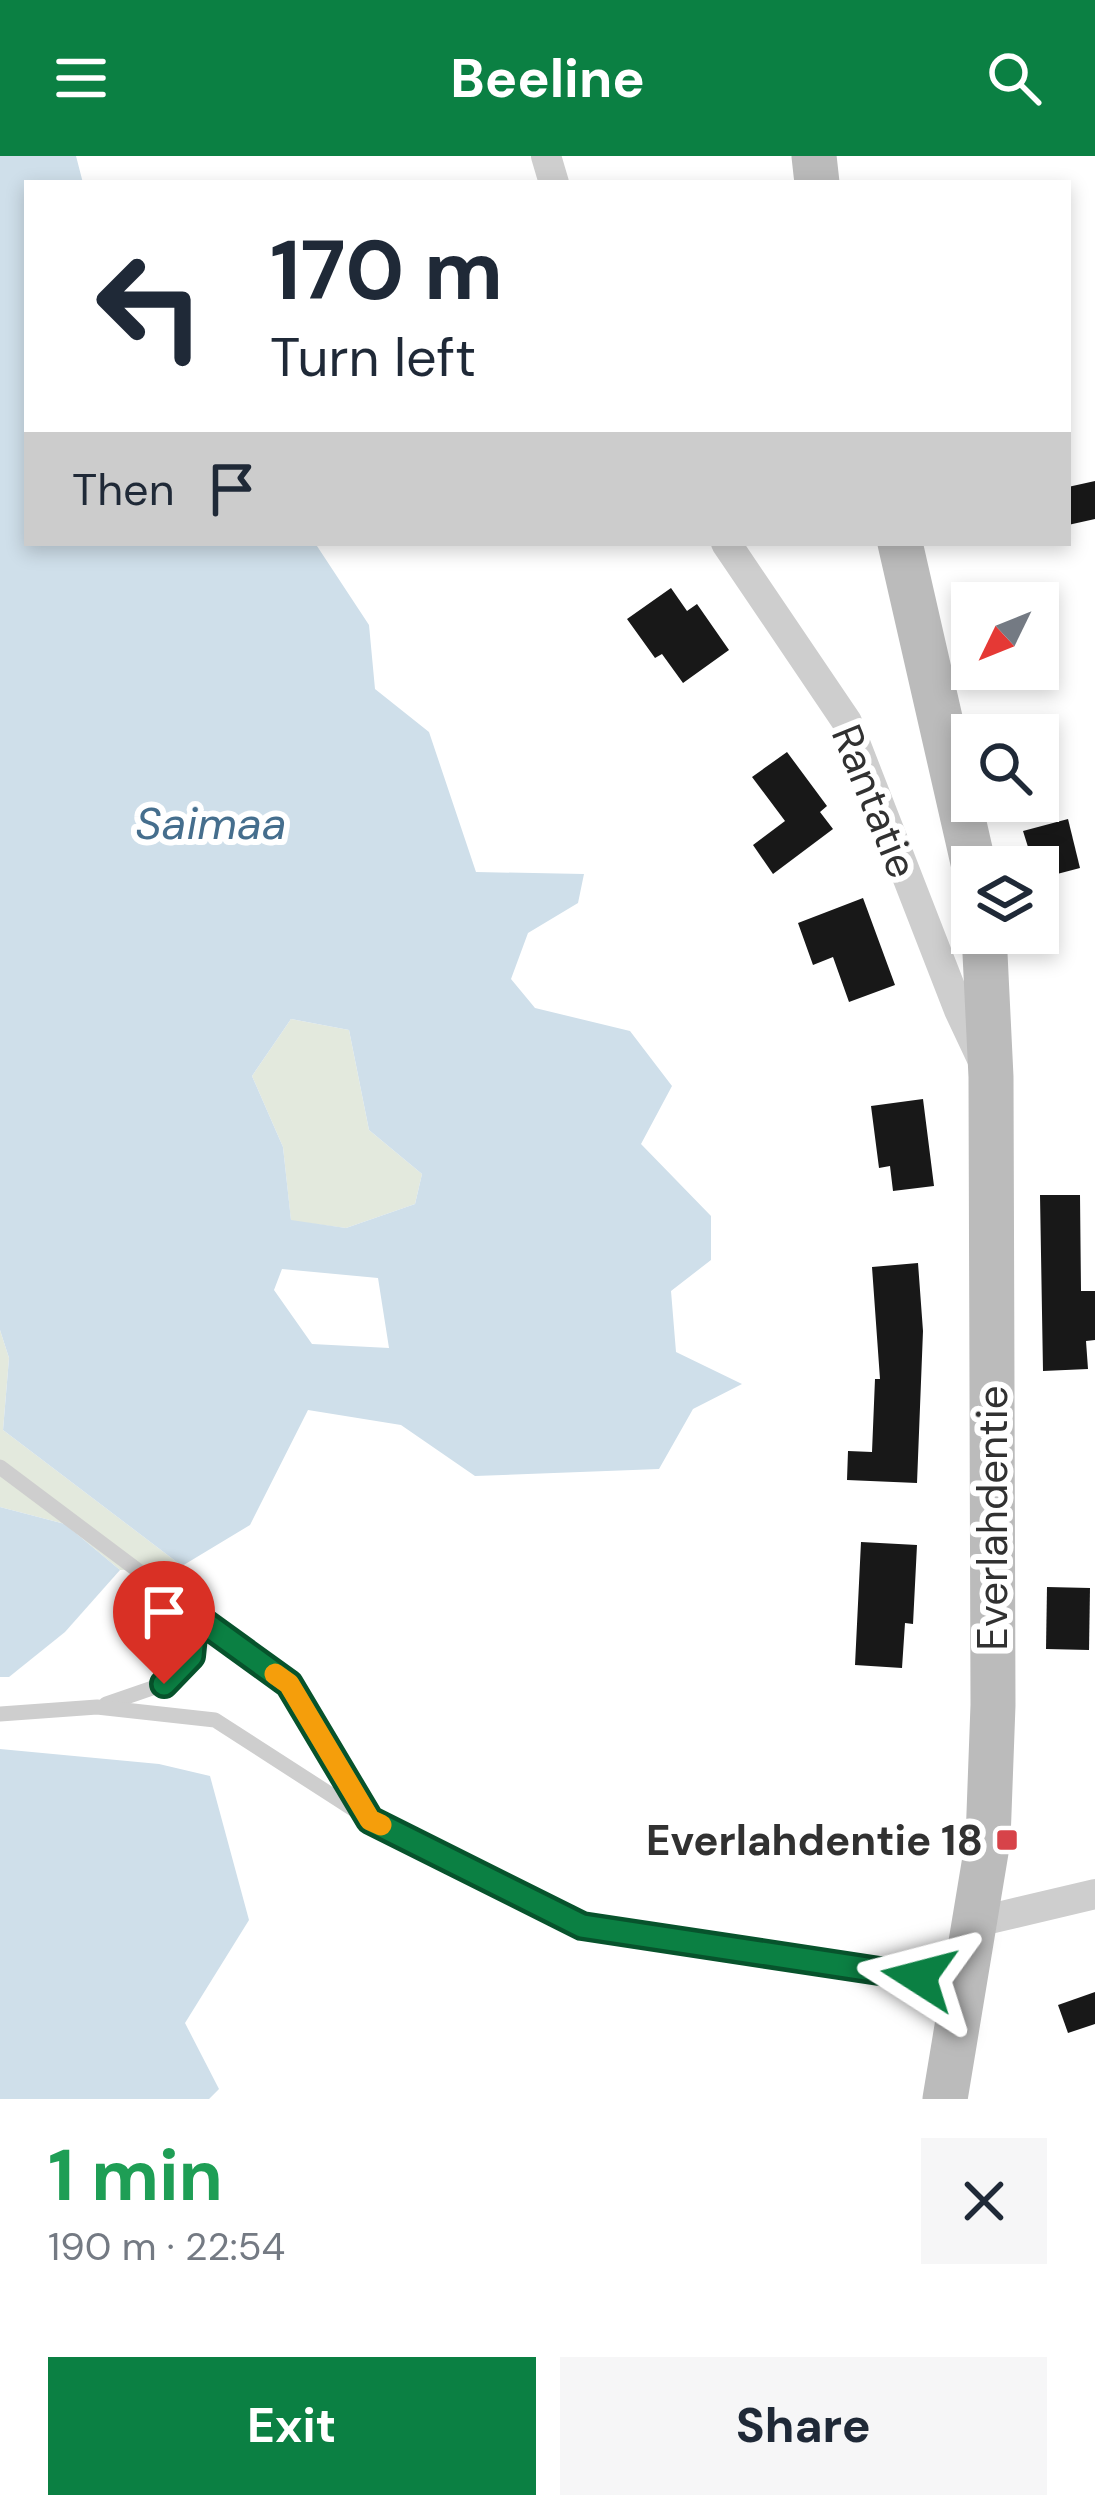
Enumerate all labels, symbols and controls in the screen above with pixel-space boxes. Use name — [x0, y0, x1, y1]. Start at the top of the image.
text: Beeline — [450, 43, 645, 114]
icon: menu — [48, 45, 114, 111]
icon: search — [981, 45, 1047, 111]
text: 170 m — [270, 216, 503, 325]
icon: left — [72, 228, 228, 384]
text: Turn left — [270, 322, 476, 393]
icon: arrive — [199, 456, 265, 522]
text: Then — [72, 460, 175, 519]
north arrow — [951, 582, 1059, 690]
map controls — [951, 582, 1059, 954]
button: search — [951, 714, 1059, 822]
street label: Rantatie — [819, 717, 930, 886]
water label: Saimaa — [135, 794, 287, 853]
button: layers — [951, 846, 1059, 954]
street label: Everlahdentie — [965, 1385, 1020, 1651]
pin — [113, 1561, 215, 1684]
icon: arrive — [131, 1579, 197, 1645]
place label: Everlahdentie 18 — [646, 1813, 983, 1868]
marker: Everlahdentie 18 — [994, 1827, 1020, 1853]
position arrow — [856, 1914, 982, 2040]
text: 1 min — [48, 2129, 223, 2222]
button: close — [921, 2138, 1047, 2264]
text: 190 m · 22:54 — [48, 2221, 285, 2272]
button: Exit — [48, 2357, 536, 2495]
button: Share — [560, 2357, 1047, 2495]

